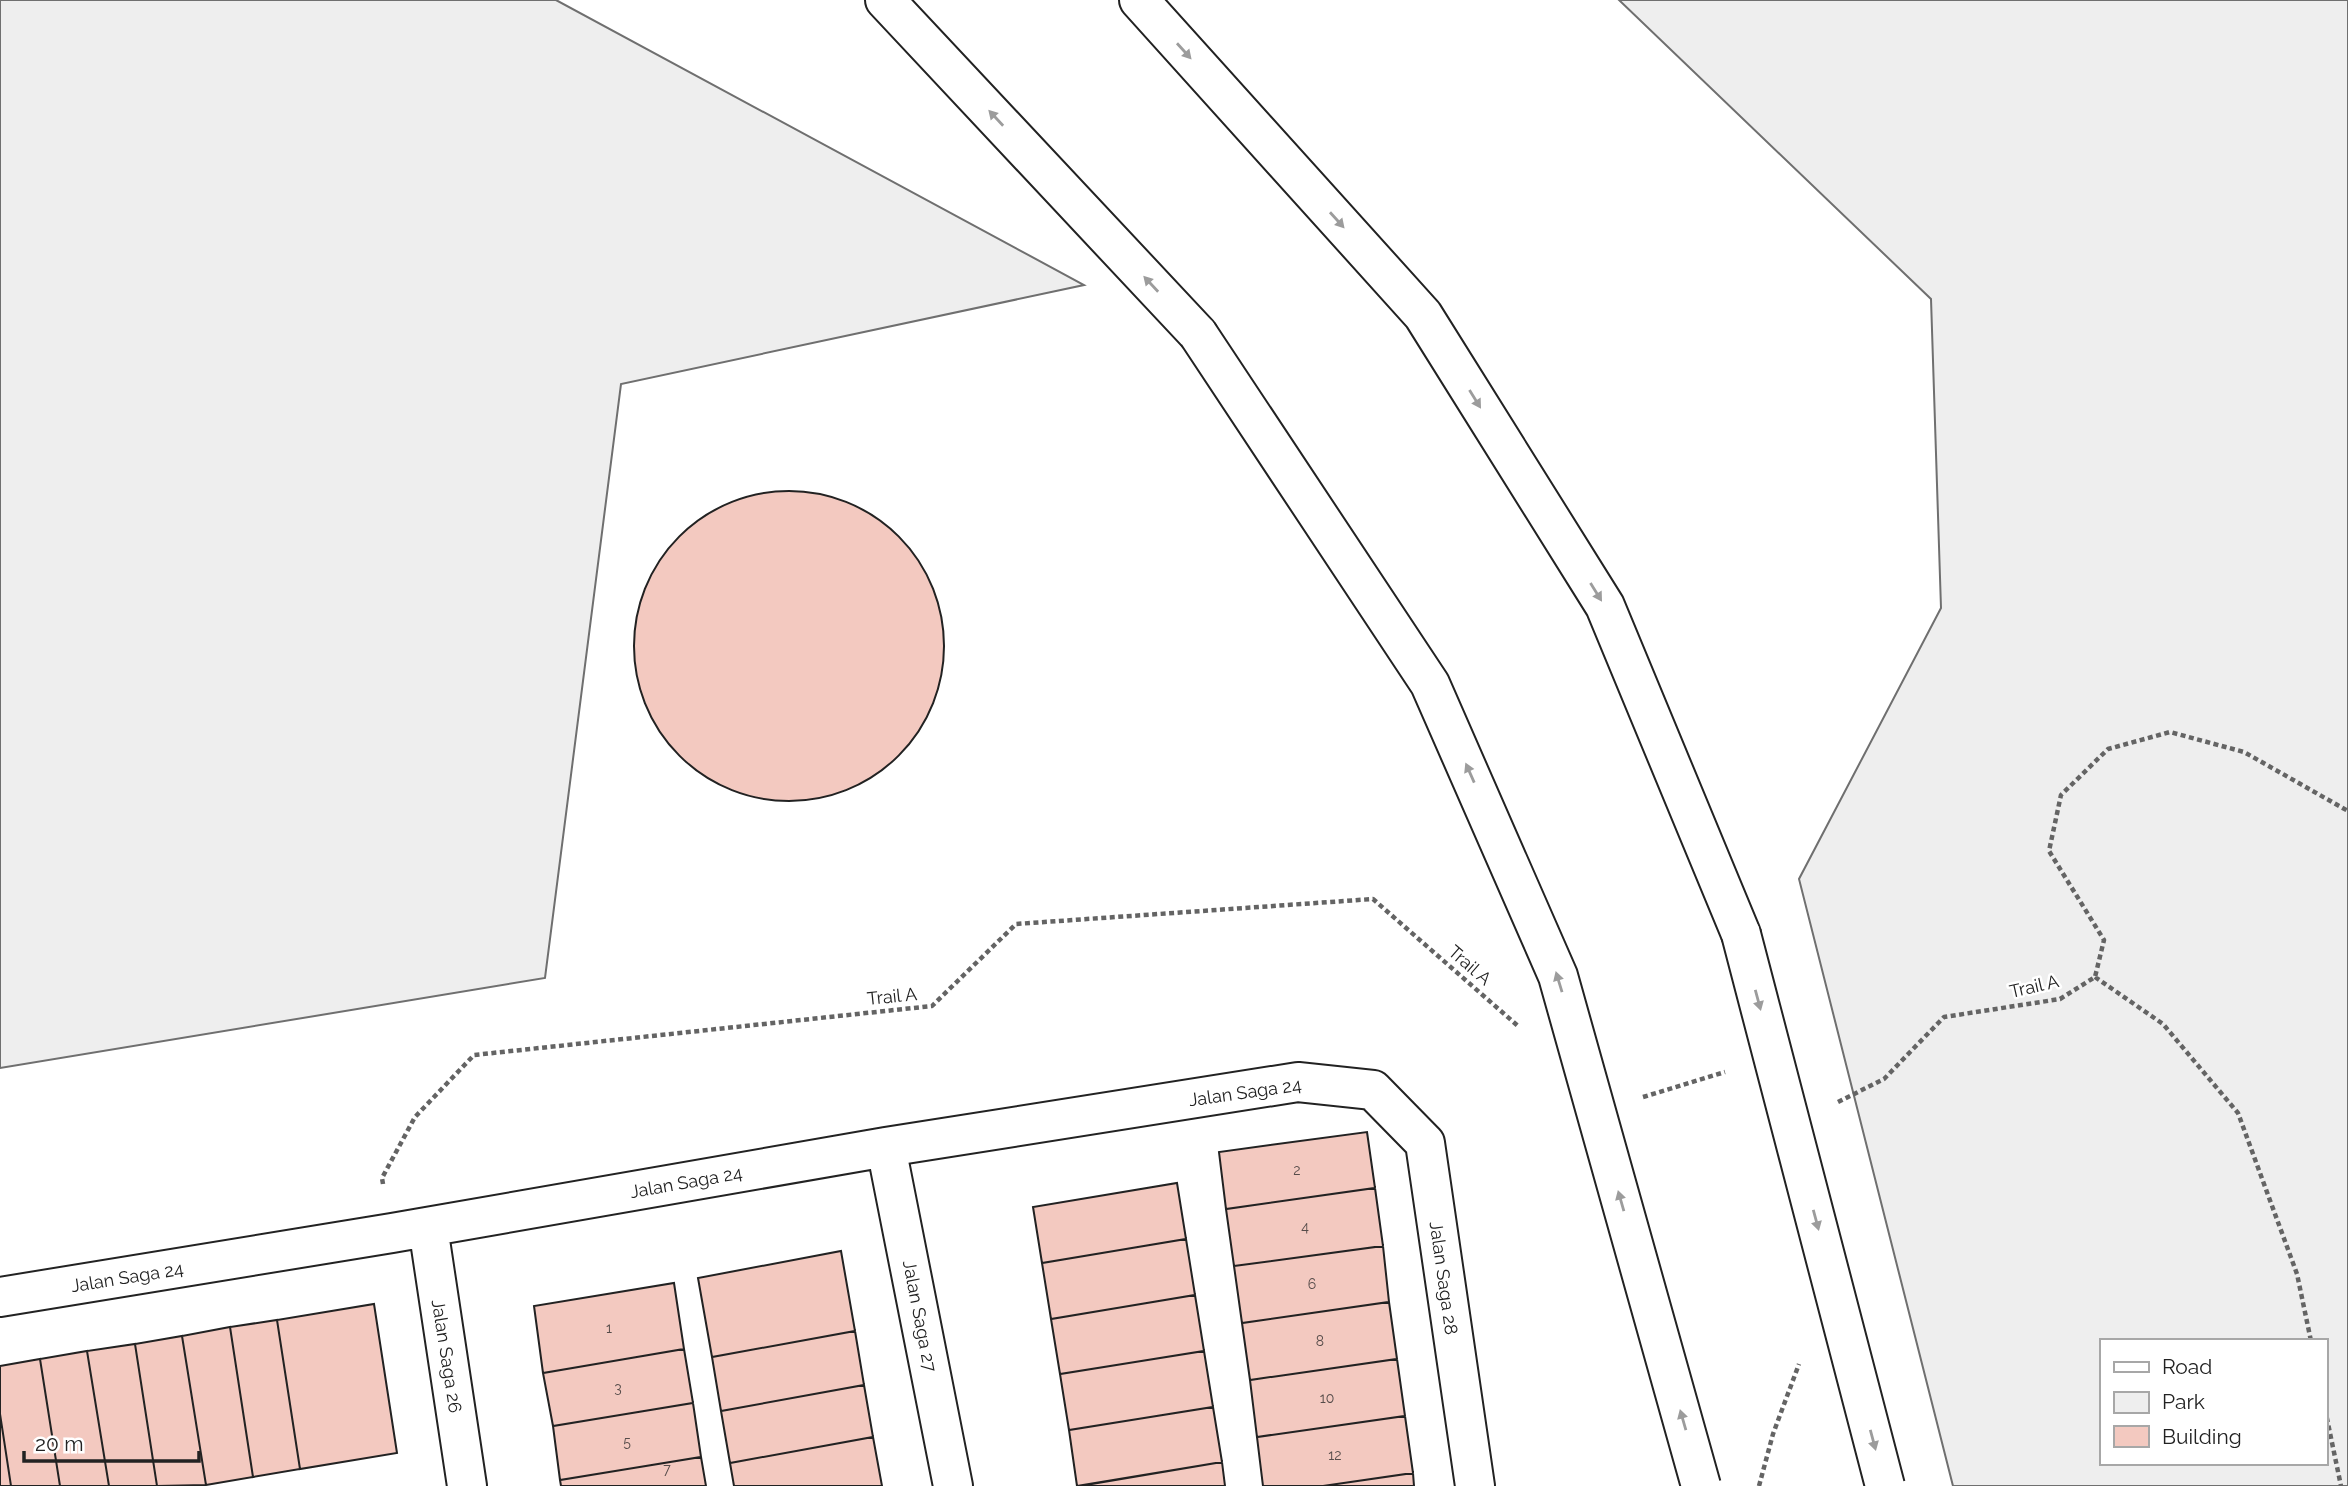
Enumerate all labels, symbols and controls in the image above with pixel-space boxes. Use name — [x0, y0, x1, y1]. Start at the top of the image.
one-way arrow — [1176, 42, 1192, 60]
one-way arrow — [987, 110, 1004, 127]
one-way arrow — [1329, 211, 1344, 228]
one-way arrow — [1144, 276, 1160, 293]
one-way arrow — [1469, 389, 1482, 408]
one-way arrow — [1590, 582, 1603, 601]
one-way arrow — [1464, 763, 1475, 784]
street label: Trail A — [1444, 941, 1496, 989]
street label: Trail A — [2007, 970, 2061, 1002]
one-way arrow — [1554, 972, 1564, 993]
street label: Trail A — [866, 983, 918, 1009]
one-way arrow — [1753, 989, 1764, 1011]
street label: Jalan Saga 24 — [1187, 1074, 1303, 1110]
street label: Jalan Saga 24 — [628, 1162, 744, 1202]
house number: 2 — [1293, 1162, 1301, 1178]
one-way arrow — [1616, 1190, 1626, 1211]
one-way arrow — [1811, 1209, 1822, 1231]
house number: 4 — [1301, 1219, 1309, 1235]
street label: Jalan Saga 28 — [1426, 1220, 1462, 1336]
street label: Jalan Saga 24 — [69, 1258, 185, 1296]
street label: Jalan Saga 27 — [899, 1258, 941, 1374]
house number: 6 — [1308, 1276, 1316, 1292]
street label: Jalan Saga 26 — [428, 1298, 466, 1414]
house number: 1 — [606, 1320, 612, 1336]
house number: 8 — [1316, 1333, 1324, 1349]
legend — [2100, 1339, 2327, 1465]
text: Road — [2162, 1354, 2212, 1379]
house number: 3 — [614, 1380, 622, 1396]
text: Park — [2162, 1389, 2205, 1414]
house number: 10 — [1320, 1390, 1334, 1406]
one-way arrow — [1677, 1409, 1687, 1430]
scale bar — [24, 1420, 200, 1464]
text: Building — [2162, 1424, 2242, 1449]
one-way arrow — [1868, 1429, 1879, 1451]
text: 20 m — [35, 1431, 83, 1456]
house number: 5 — [623, 1434, 631, 1450]
house number: 12 — [1328, 1447, 1342, 1463]
house number: 7 — [663, 1461, 671, 1477]

